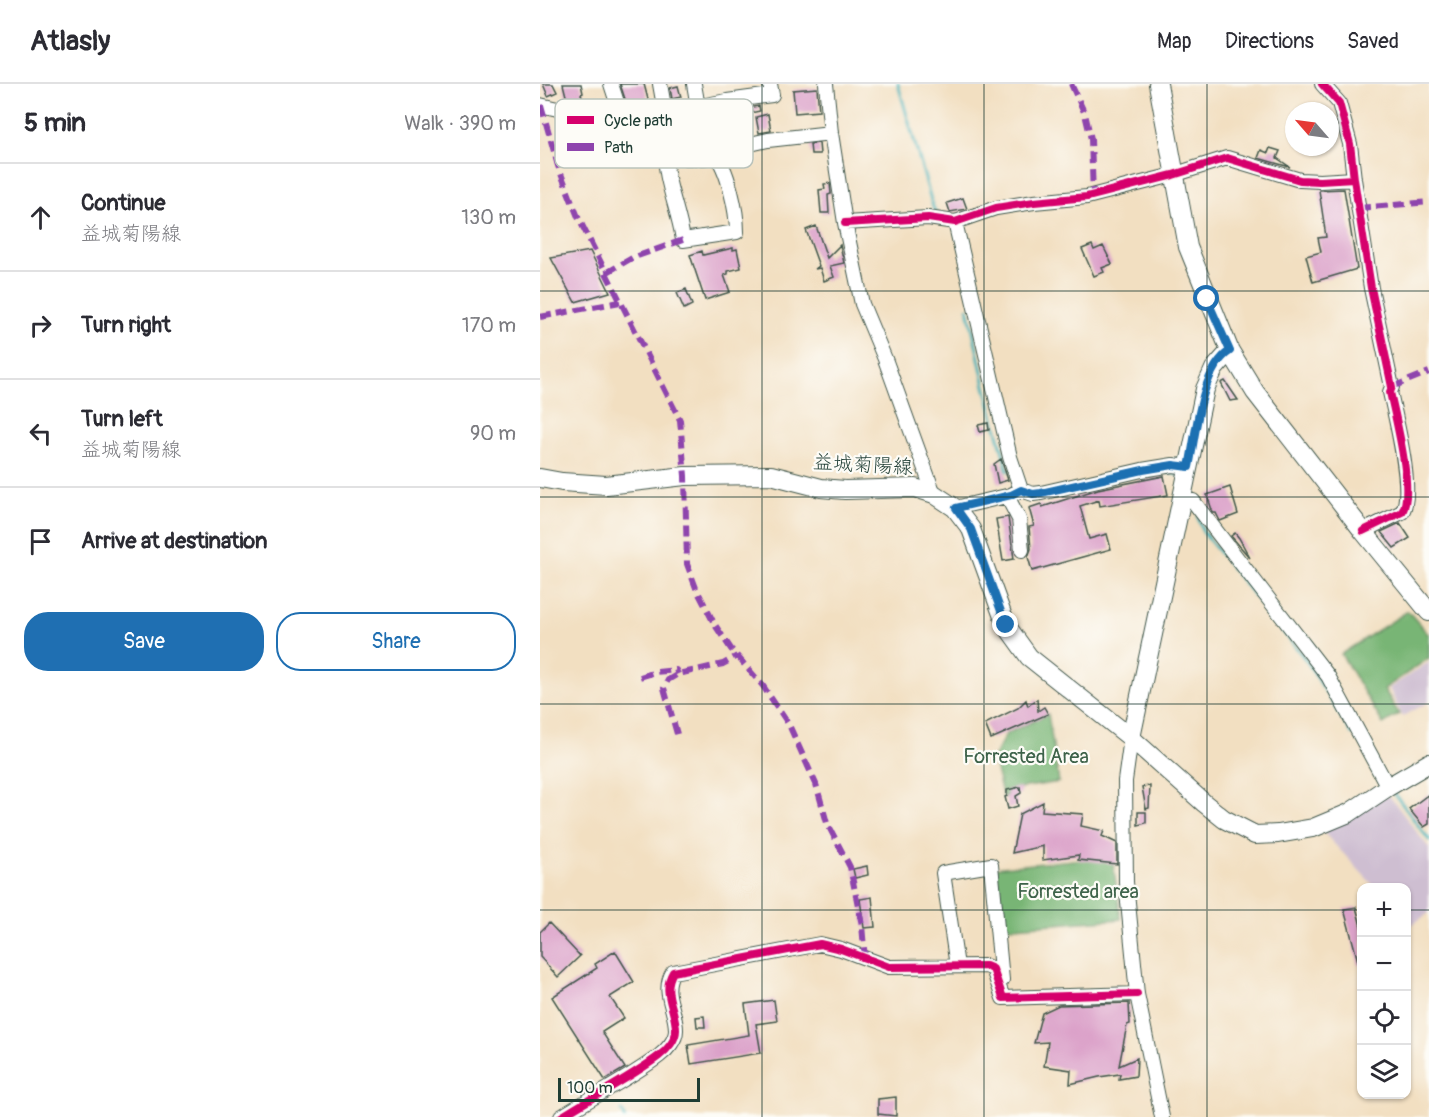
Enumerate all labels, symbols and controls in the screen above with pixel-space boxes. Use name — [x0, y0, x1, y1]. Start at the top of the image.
text: Atlasly — [30, 24, 110, 59]
text: Map — [1157, 28, 1192, 55]
text: Directions — [1225, 28, 1314, 55]
text: Saved — [1347, 28, 1399, 55]
legend — [555, 99, 753, 168]
north arrow — [1285, 102, 1339, 156]
text: 5 min — [24, 107, 86, 139]
text: Walk · 390 m — [404, 111, 516, 136]
text: Cycle path — [604, 111, 672, 131]
text: Path — [604, 138, 633, 158]
text: Continue — [81, 189, 165, 217]
icon: ahead — [24, 201, 57, 234]
text: 130 m — [461, 205, 516, 230]
text: 益城菊陽線 — [81, 221, 181, 246]
route start — [1193, 285, 1219, 311]
icon: right — [24, 309, 57, 342]
text: Turn right — [81, 311, 171, 339]
text: 170 m — [462, 313, 516, 338]
text: Turn left — [81, 405, 163, 433]
icon: left — [24, 417, 57, 450]
text: 90 m — [470, 421, 516, 446]
text: 益城菊陽線 — [81, 437, 181, 462]
street label: 益城菊陽線 — [812, 449, 914, 480]
icon: arrive — [24, 525, 57, 558]
text: Arrive at destination — [81, 527, 267, 555]
route end — [992, 611, 1018, 637]
button: Save — [24, 612, 264, 671]
button: Share — [276, 612, 516, 671]
park label: Forrested Area — [963, 744, 1089, 769]
park label: Forrested area — [1017, 879, 1139, 904]
map controls — [1357, 883, 1411, 1099]
button: + — [1357, 883, 1411, 937]
button: − — [1357, 937, 1411, 991]
button: locate — [1357, 991, 1411, 1045]
button: layers — [1357, 1045, 1411, 1099]
scale bar — [558, 1075, 700, 1102]
text: 100 m — [567, 1078, 613, 1098]

